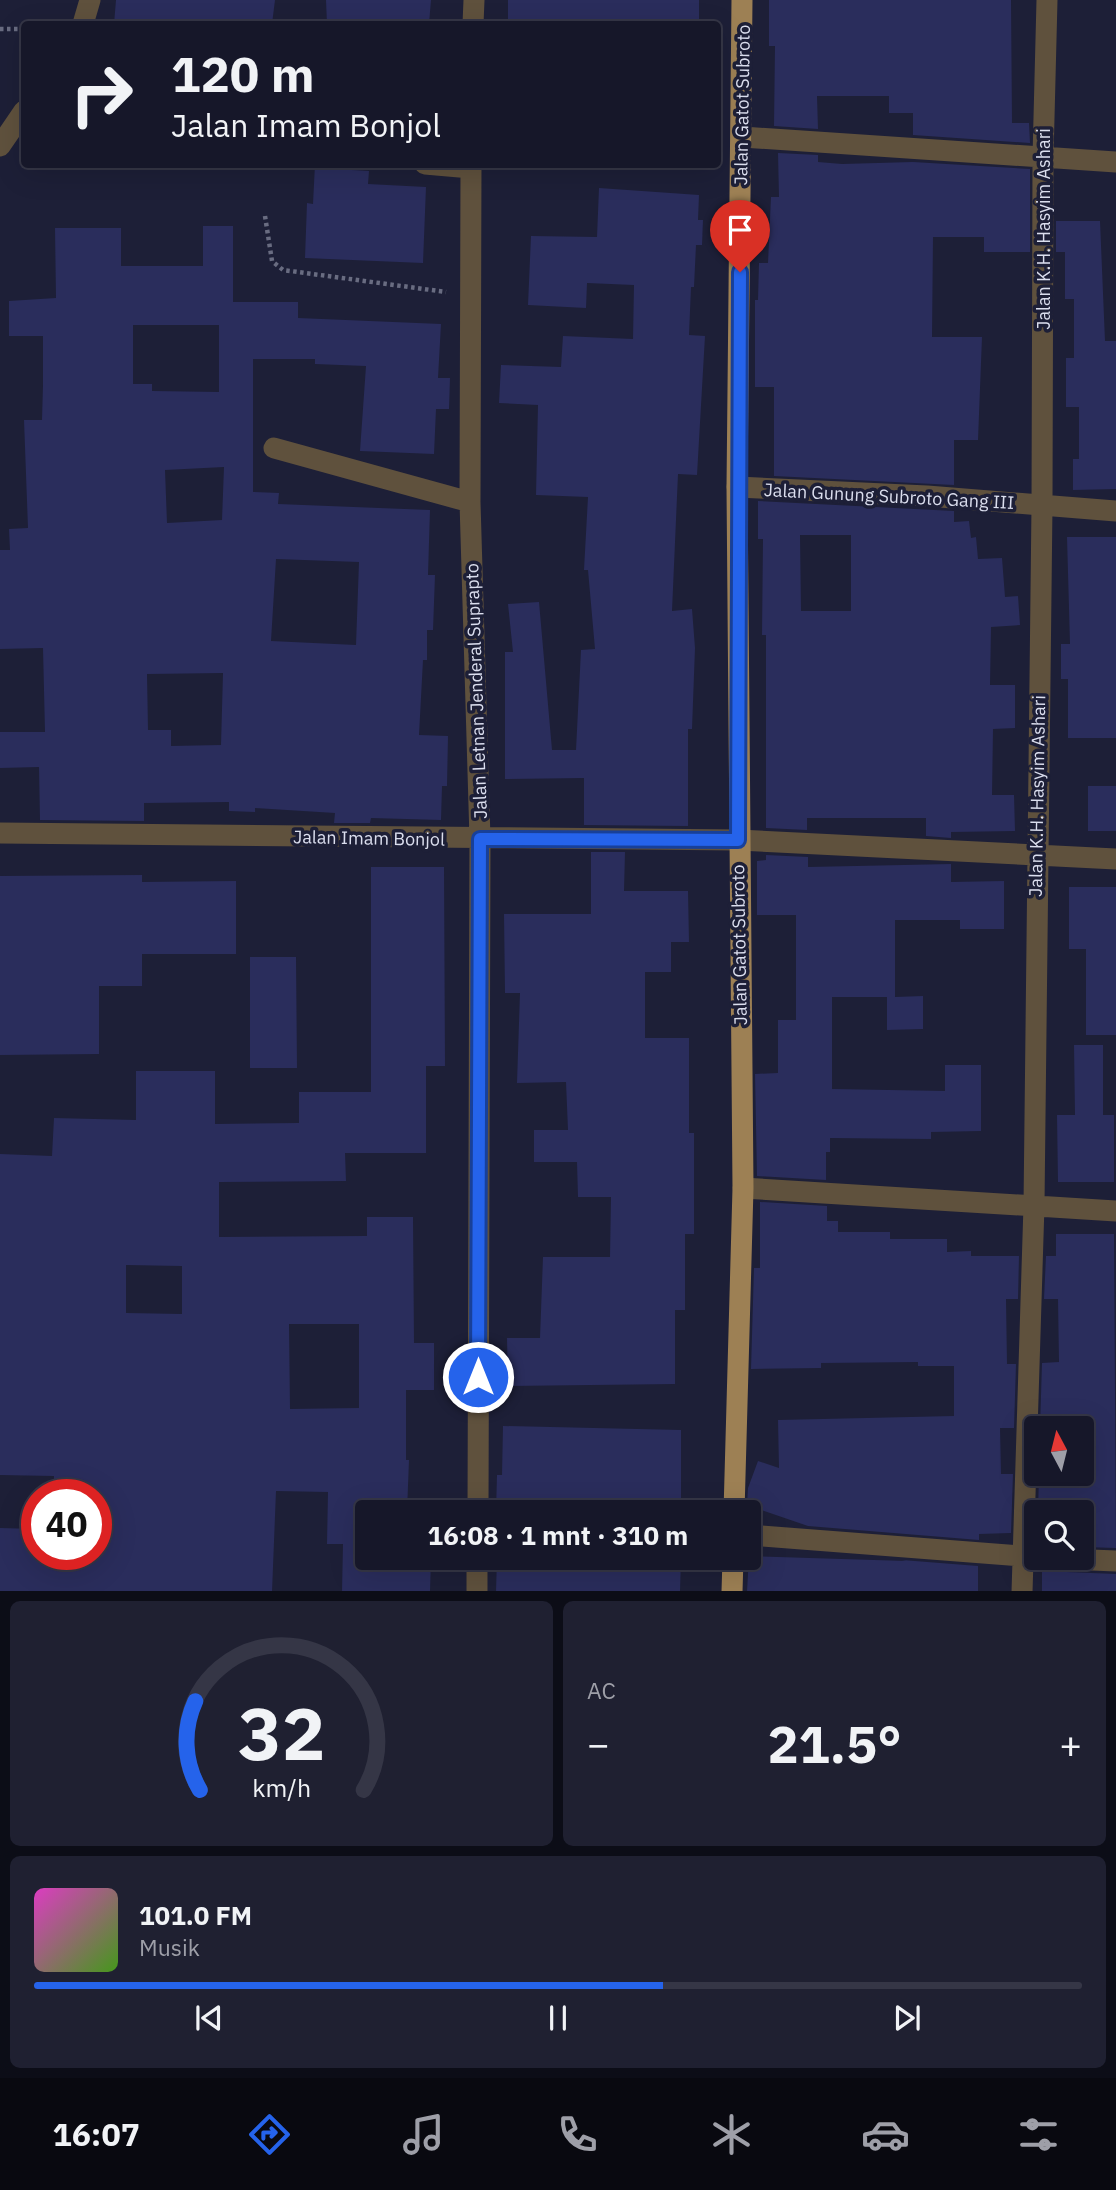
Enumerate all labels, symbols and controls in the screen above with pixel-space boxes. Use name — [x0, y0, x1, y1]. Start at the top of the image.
street label: Jalan Gatot Subroto — [729, 24, 755, 186]
text: 120 m — [171, 42, 315, 105]
icon: right — [56, 49, 147, 140]
text: Jalan Imam Bonjol — [171, 104, 441, 146]
street label: Jalan K.H. Hasyim Ashari — [1032, 128, 1055, 330]
pin — [710, 200, 770, 272]
icon: arrive — [721, 211, 759, 249]
street label: Jalan Gunung Subroto Gang III — [763, 478, 1015, 514]
street label: Jalan Letnan Jenderal Suprapto — [460, 563, 492, 819]
street label: Jalan K.H. Hasyim Ashari — [1024, 695, 1050, 897]
street label: Jalan Imam Bonjol — [293, 825, 445, 851]
street label: Jalan Gatot Subroto — [726, 864, 752, 1026]
position arrow — [441, 1340, 515, 1414]
north arrow — [1024, 1416, 1094, 1486]
map controls — [1024, 1416, 1094, 1570]
speed limit sign: 40 — [21, 1479, 112, 1570]
button: search — [1024, 1500, 1094, 1570]
text: 16:08 · 1 mnt · 310 m — [428, 1518, 688, 1552]
text: AC — [587, 1675, 616, 1705]
text: 32 — [238, 1685, 325, 1780]
text: 21.5° — [767, 1710, 902, 1777]
text: − — [587, 1719, 610, 1768]
text: + — [1059, 1719, 1082, 1768]
text: km/h — [252, 1770, 311, 1803]
text: 101.0 FM — [139, 1898, 252, 1932]
text: Musik — [139, 1932, 200, 1962]
icon: previous — [190, 1999, 228, 2037]
icon: pause — [539, 1999, 577, 2037]
icon: next — [888, 1999, 926, 2037]
icon: directions — [245, 2110, 294, 2159]
icon: music — [399, 2110, 448, 2159]
icon: phone — [553, 2110, 602, 2159]
icon: climate — [707, 2110, 756, 2159]
icon: car — [861, 2110, 910, 2159]
icon: filters — [1014, 2110, 1063, 2159]
text: 16:07 — [52, 2113, 140, 2155]

